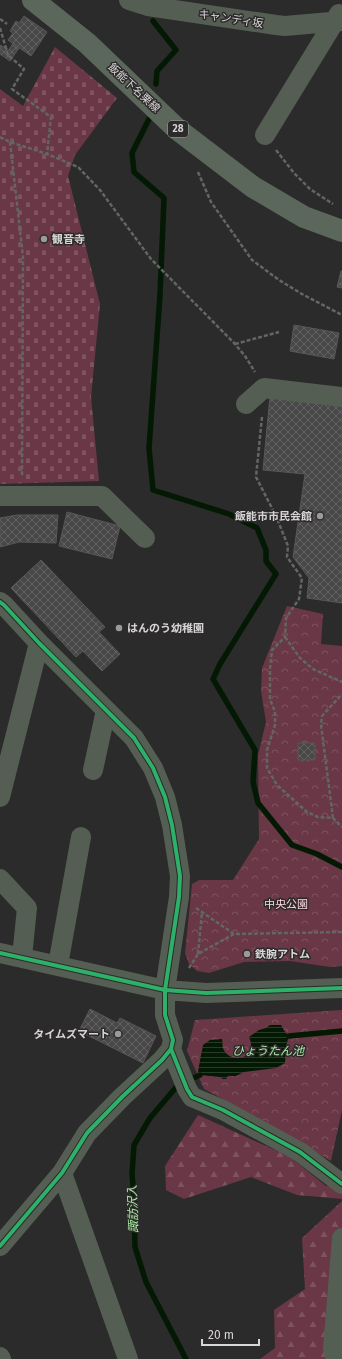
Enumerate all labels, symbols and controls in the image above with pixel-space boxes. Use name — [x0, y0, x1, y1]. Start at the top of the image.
street label: キャンディ坂 — [198, 7, 264, 31]
street label: 飯能下名栗線 — [105, 61, 163, 115]
road number: 28 — [168, 121, 188, 137]
place label: 観音寺 — [52, 233, 85, 246]
marker: 観音寺 — [39, 234, 49, 244]
place label: 飯能市市民会館 — [234, 510, 312, 523]
marker: 飯能市市民会館 — [315, 511, 325, 521]
place label: はんのう幼稚園 — [127, 622, 204, 635]
marker: はんのう幼稚園 — [114, 623, 124, 633]
park label: 中央公園 — [264, 898, 308, 911]
place label: 鉄腕アトム — [255, 948, 310, 961]
marker: 鉄腕アトム — [242, 949, 252, 959]
place label: タイムズマート — [33, 1028, 110, 1041]
marker: タイムズマート — [113, 1029, 123, 1039]
water label: ひょうたん池 — [232, 1044, 305, 1058]
water label: 諏訪沢入 — [125, 1185, 141, 1233]
scale bar — [202, 1321, 259, 1347]
text: 20 m — [208, 1328, 234, 1342]

